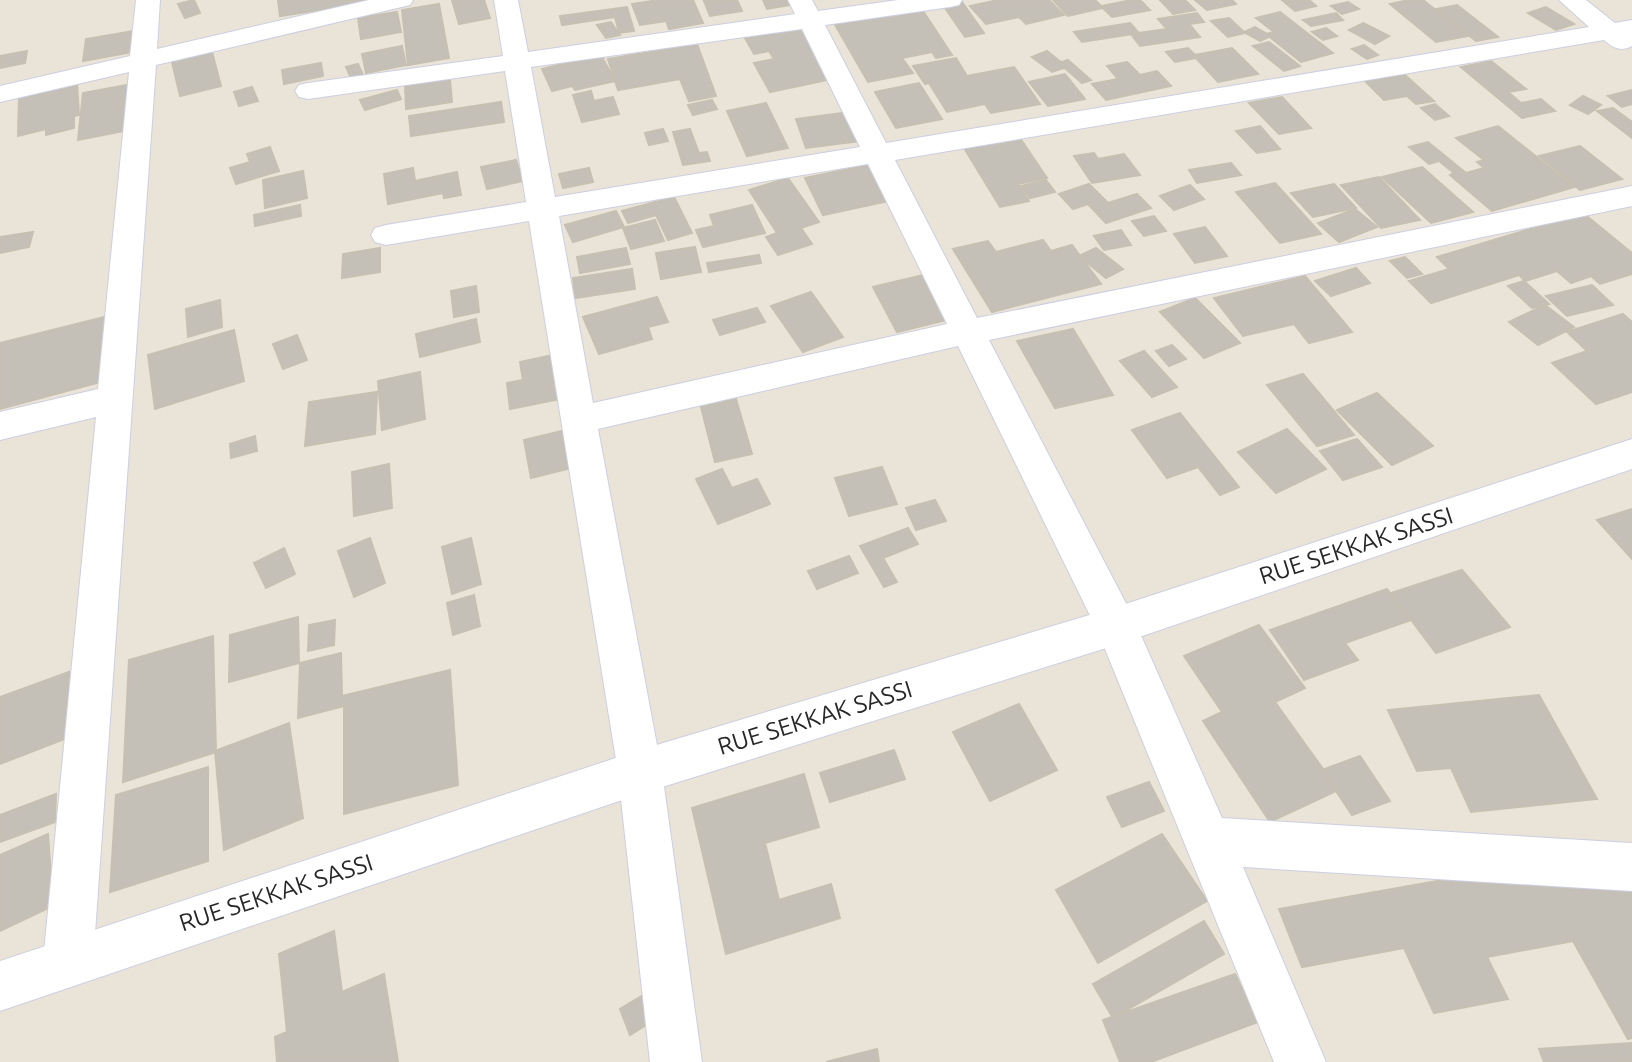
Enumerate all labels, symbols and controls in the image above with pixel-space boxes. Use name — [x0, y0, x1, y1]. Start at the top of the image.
street label: RUE SEKKAK SASSI — [1256, 501, 1456, 590]
street label: RUE SEKKAK SASSI — [714, 675, 915, 760]
street label: RUE SEKKAK SASSI — [176, 848, 376, 937]

